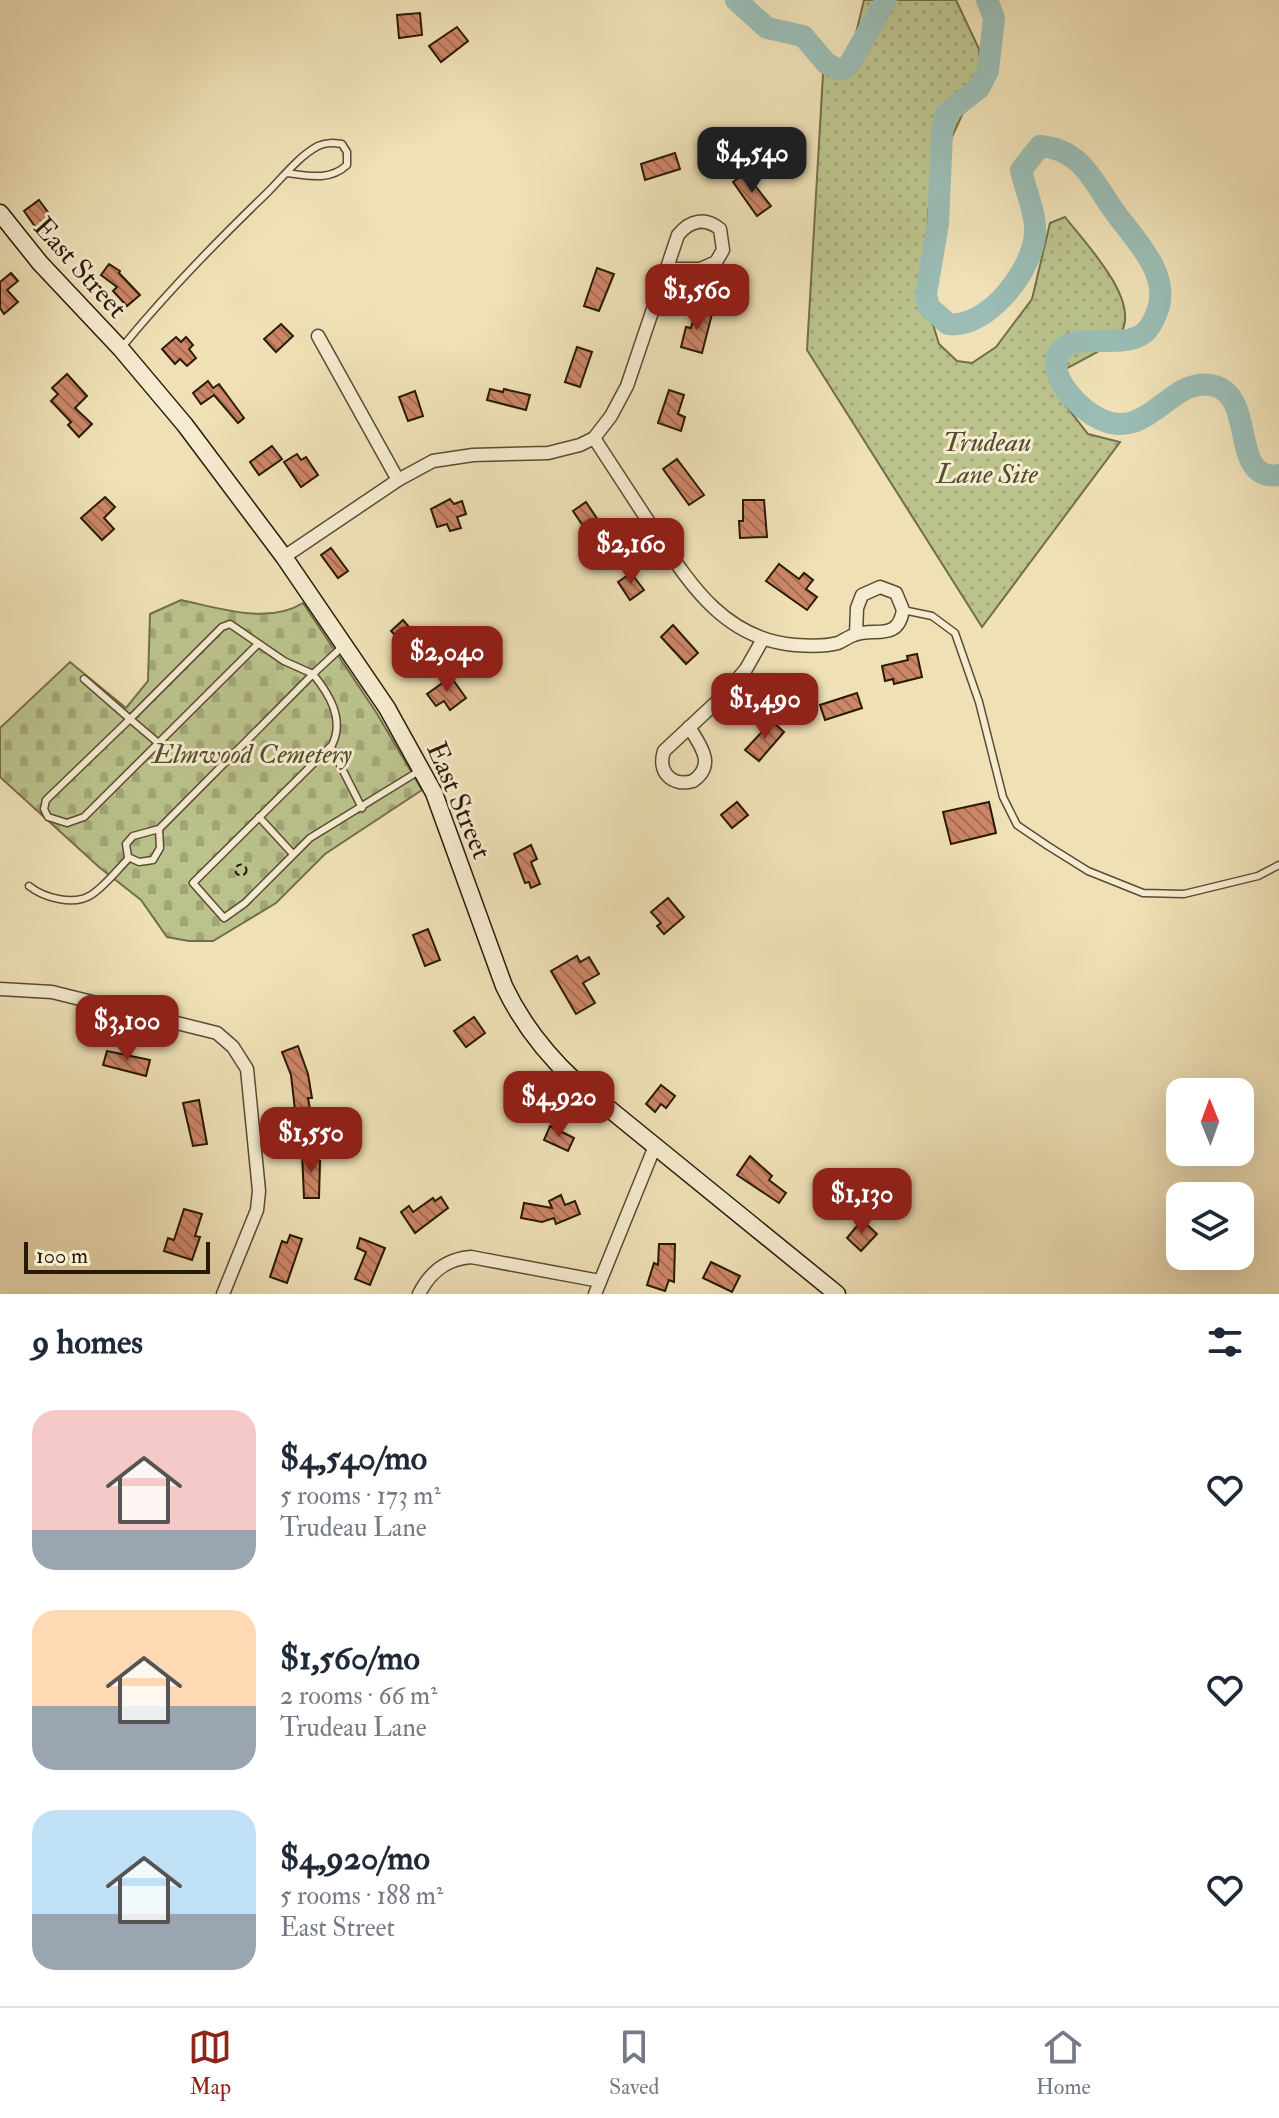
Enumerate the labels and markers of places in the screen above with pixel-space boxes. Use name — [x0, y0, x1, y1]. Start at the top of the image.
pin: $4,540 — [687, 127, 817, 195]
pin: $1,560 — [632, 264, 762, 332]
pin: $2,160 — [566, 518, 696, 586]
pin: $2,040 — [382, 626, 512, 694]
pin: $1,490 — [700, 673, 830, 741]
pin: $3,100 — [62, 995, 192, 1063]
pin: $4,920 — [494, 1071, 624, 1139]
pin: $1,550 — [246, 1107, 376, 1175]
pin: $1,130 — [797, 1168, 927, 1236]

